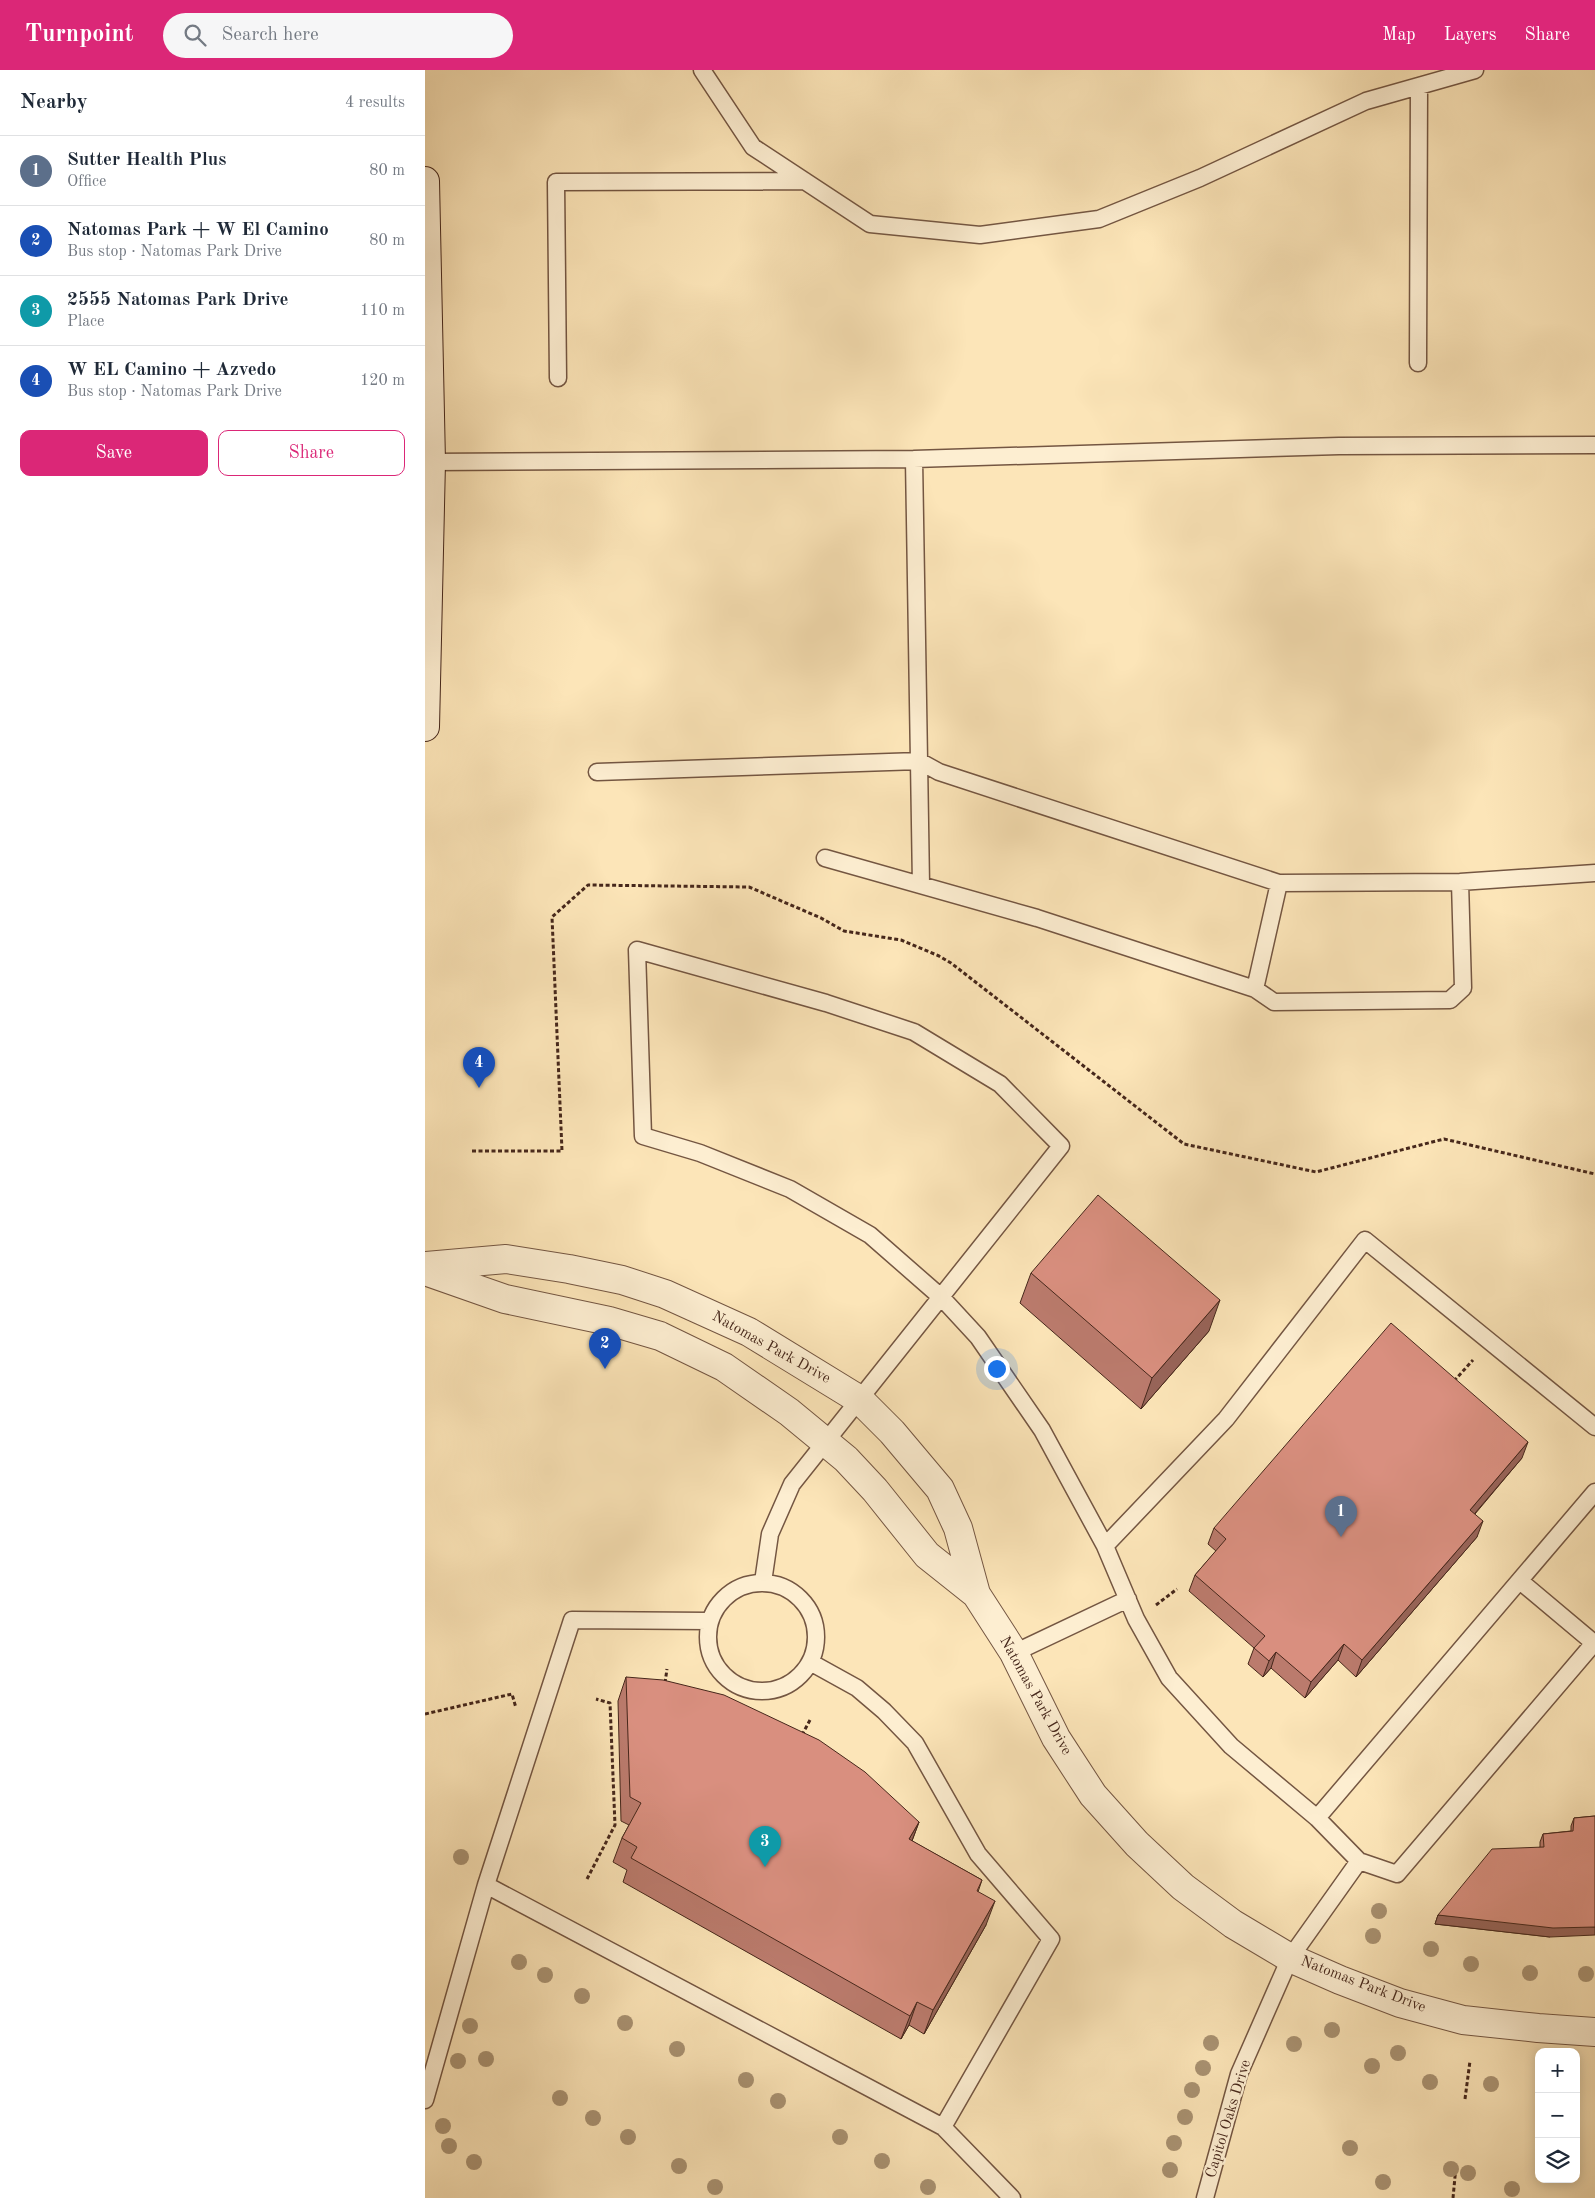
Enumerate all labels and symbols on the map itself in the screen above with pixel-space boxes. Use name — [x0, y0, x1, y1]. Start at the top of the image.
pin: 4 — [463, 1047, 495, 1088]
street label: Natomas Park Drive — [709, 1309, 833, 1387]
pin: 2 — [589, 1328, 621, 1369]
your location — [984, 1356, 1010, 1382]
pin: 1 — [1325, 1496, 1357, 1537]
street label: Natomas Park Drive — [996, 1634, 1074, 1758]
pin: 3 — [749, 1826, 781, 1867]
street label: Natomas Park Drive — [1298, 1954, 1428, 2016]
street label: Capitol Oaks Drive — [1204, 2058, 1254, 2180]

